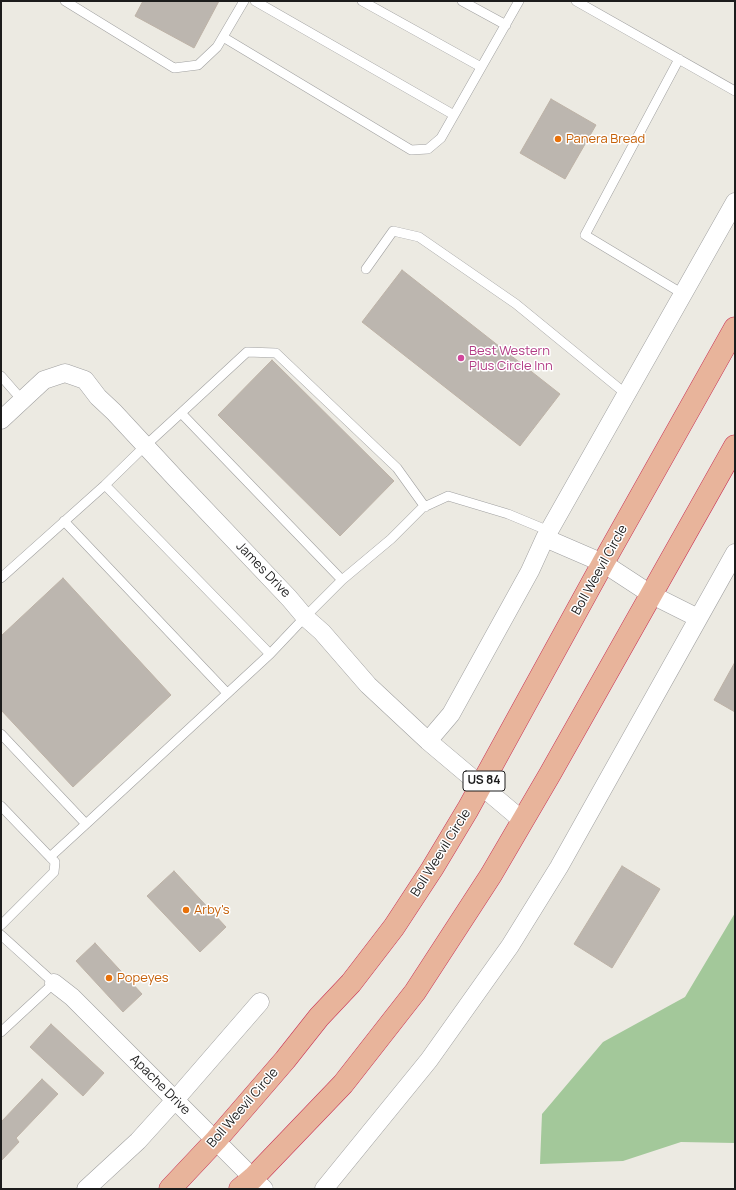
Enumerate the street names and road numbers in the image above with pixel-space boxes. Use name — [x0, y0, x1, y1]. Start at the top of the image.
street label: Boll Weevil Circle — [569, 522, 631, 618]
street label: James Drive — [233, 539, 293, 601]
road number: US 84 — [463, 771, 505, 791]
street label: Boll Weevil Circle — [408, 806, 474, 900]
street label: Apache Drive — [127, 1052, 193, 1118]
street label: Boll Weevil Circle — [204, 1065, 282, 1151]

